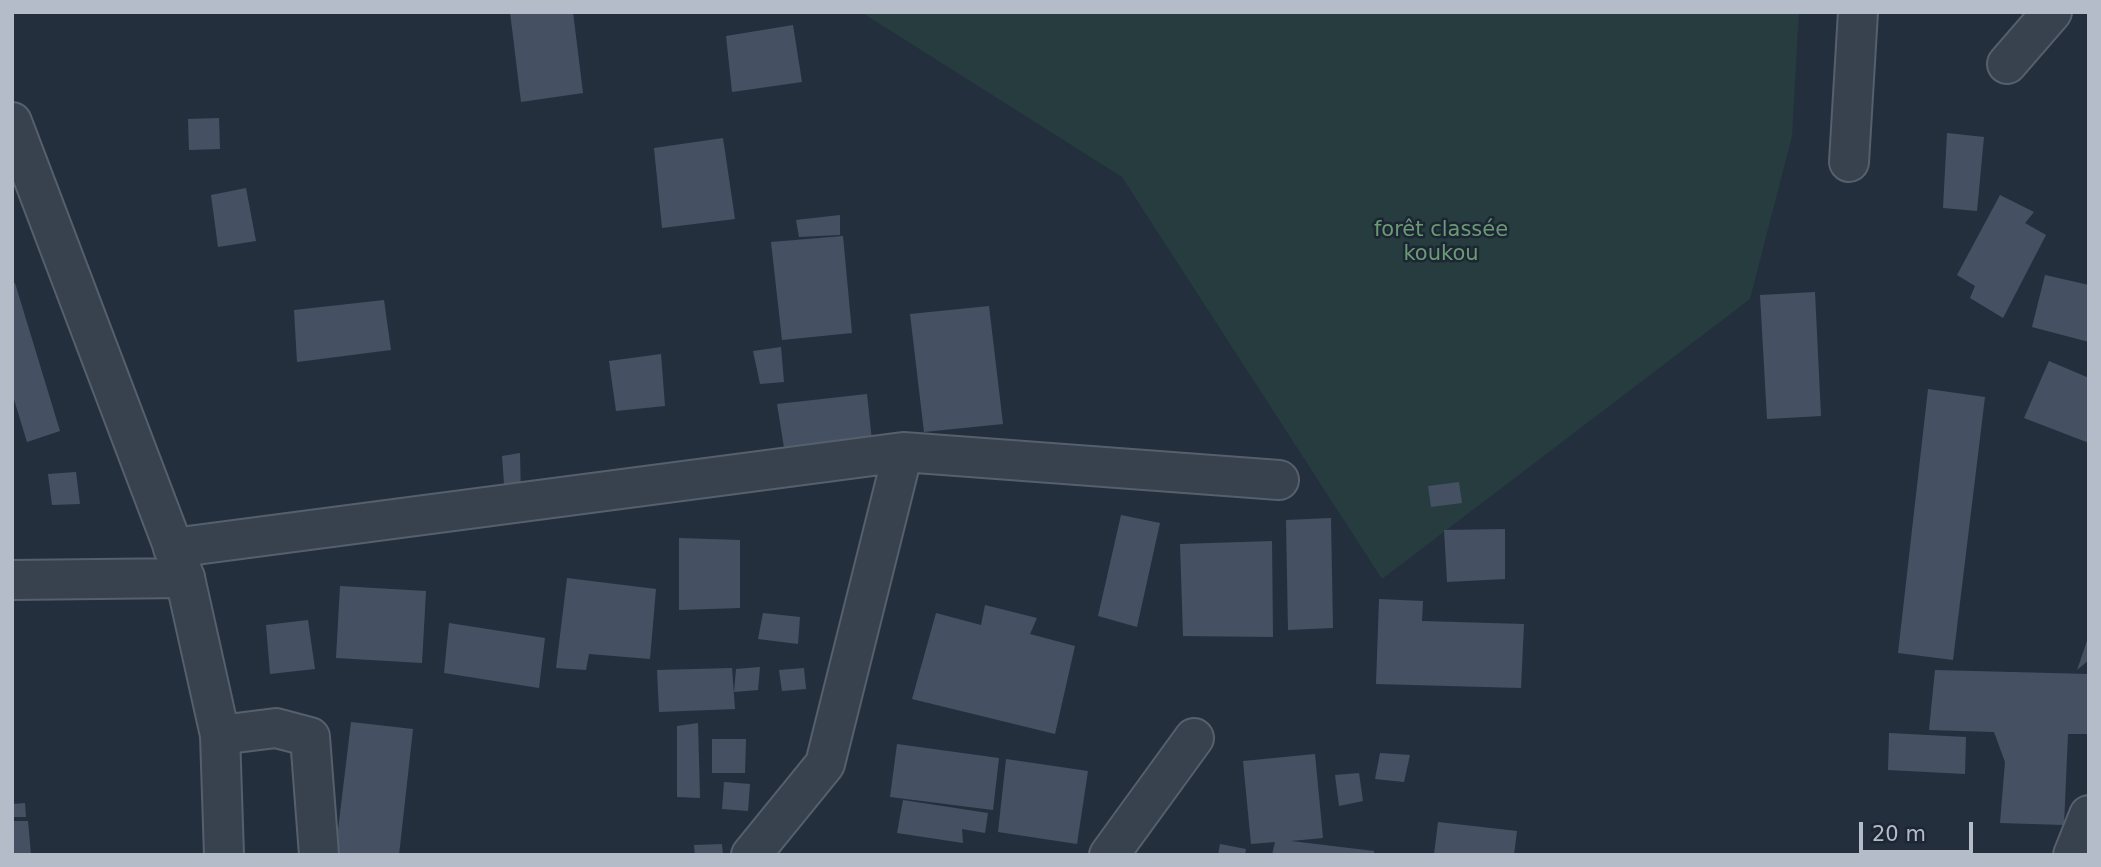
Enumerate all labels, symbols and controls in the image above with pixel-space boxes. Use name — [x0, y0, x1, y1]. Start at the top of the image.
park label: forêt classée koukou — [1374, 218, 1508, 268]
scale bar — [1863, 808, 1977, 852]
text: 20 m — [1872, 822, 1926, 846]

